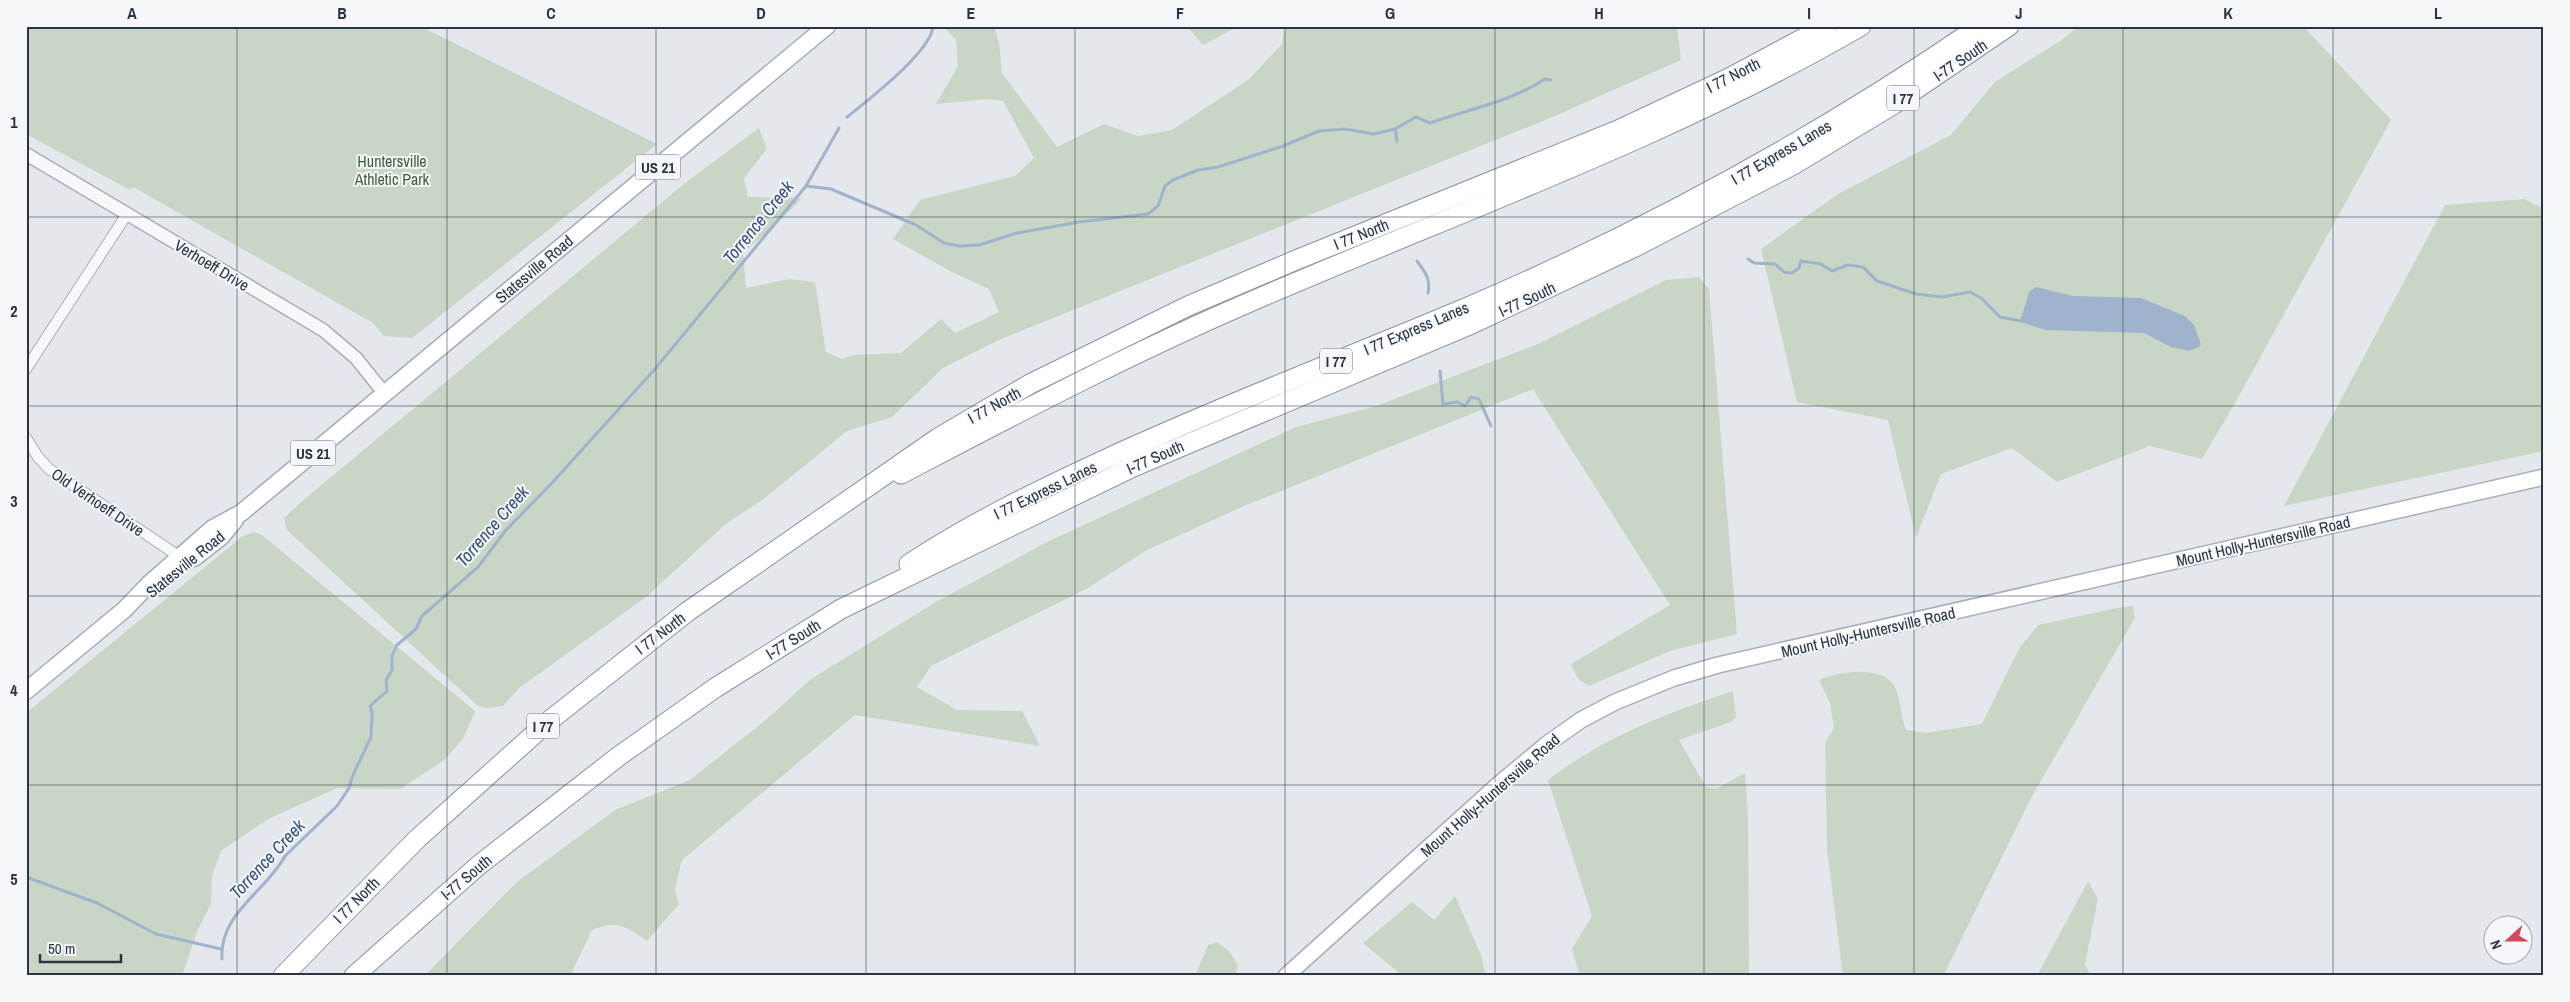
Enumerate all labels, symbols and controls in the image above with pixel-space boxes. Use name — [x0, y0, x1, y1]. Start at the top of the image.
text: A — [127, 2, 137, 24]
text: B — [337, 2, 347, 24]
text: C — [546, 2, 556, 24]
text: D — [756, 2, 766, 24]
text: E — [967, 2, 976, 24]
text: F — [1176, 2, 1184, 24]
text: G — [1385, 2, 1395, 24]
text: H — [1594, 2, 1604, 24]
text: I — [1807, 2, 1811, 24]
text: J — [2015, 2, 2023, 24]
text: K — [2223, 2, 2233, 24]
text: L — [2434, 2, 2442, 24]
street label: I-77 South — [1929, 34, 1991, 86]
street label: I 77 North — [1702, 52, 1764, 98]
road number: I 77 — [1887, 86, 1919, 110]
text: 1 — [10, 111, 18, 133]
street label: I 77 Express Lanes — [1727, 114, 1835, 190]
park label: Huntersville Athletic Park — [354, 150, 430, 190]
road number: US 21 — [636, 154, 680, 180]
water label: Torrence Creek — [717, 175, 800, 269]
street label: I 77 North — [1330, 213, 1392, 255]
street label: Statesville Road — [490, 230, 578, 308]
street label: Verhoeff Drive — [170, 234, 254, 296]
street label: I-77 South — [1495, 276, 1559, 322]
street label: I 77 Express Lanes — [1360, 296, 1472, 360]
text: 2 — [10, 300, 18, 322]
road number: I 77 — [1320, 348, 1352, 374]
street label: I 77 North — [963, 381, 1025, 429]
street label: I-77 South — [1123, 435, 1187, 479]
road number: US 21 — [290, 440, 336, 466]
street label: I 77 Express Lanes — [990, 455, 1100, 525]
street label: Old Verhoeff Drive — [47, 463, 149, 541]
water label: Torrence Creek — [450, 479, 535, 572]
text: 3 — [10, 490, 18, 512]
street label: Mount Holly-Huntersville Road — [2174, 510, 2352, 572]
street label: Statesville Road — [141, 525, 229, 603]
street label: Mount Holly-Huntersville Road — [1779, 601, 1957, 663]
street label: I 77 North — [630, 607, 690, 659]
street label: I-77 South — [761, 614, 825, 664]
text: 4 — [10, 679, 18, 701]
road number: I 77 — [527, 714, 559, 738]
street label: Mount Holly-Huntersville Road — [1416, 728, 1564, 862]
water label: Torrence Creek — [224, 813, 311, 904]
street label: I-77 South — [436, 849, 496, 905]
text: 5 — [10, 868, 18, 890]
street label: I 77 North — [328, 872, 384, 928]
north arrow — [2482, 914, 2532, 964]
scale bar — [40, 932, 121, 964]
text: 50 m — [48, 938, 75, 959]
text: N — [2486, 938, 2506, 952]

